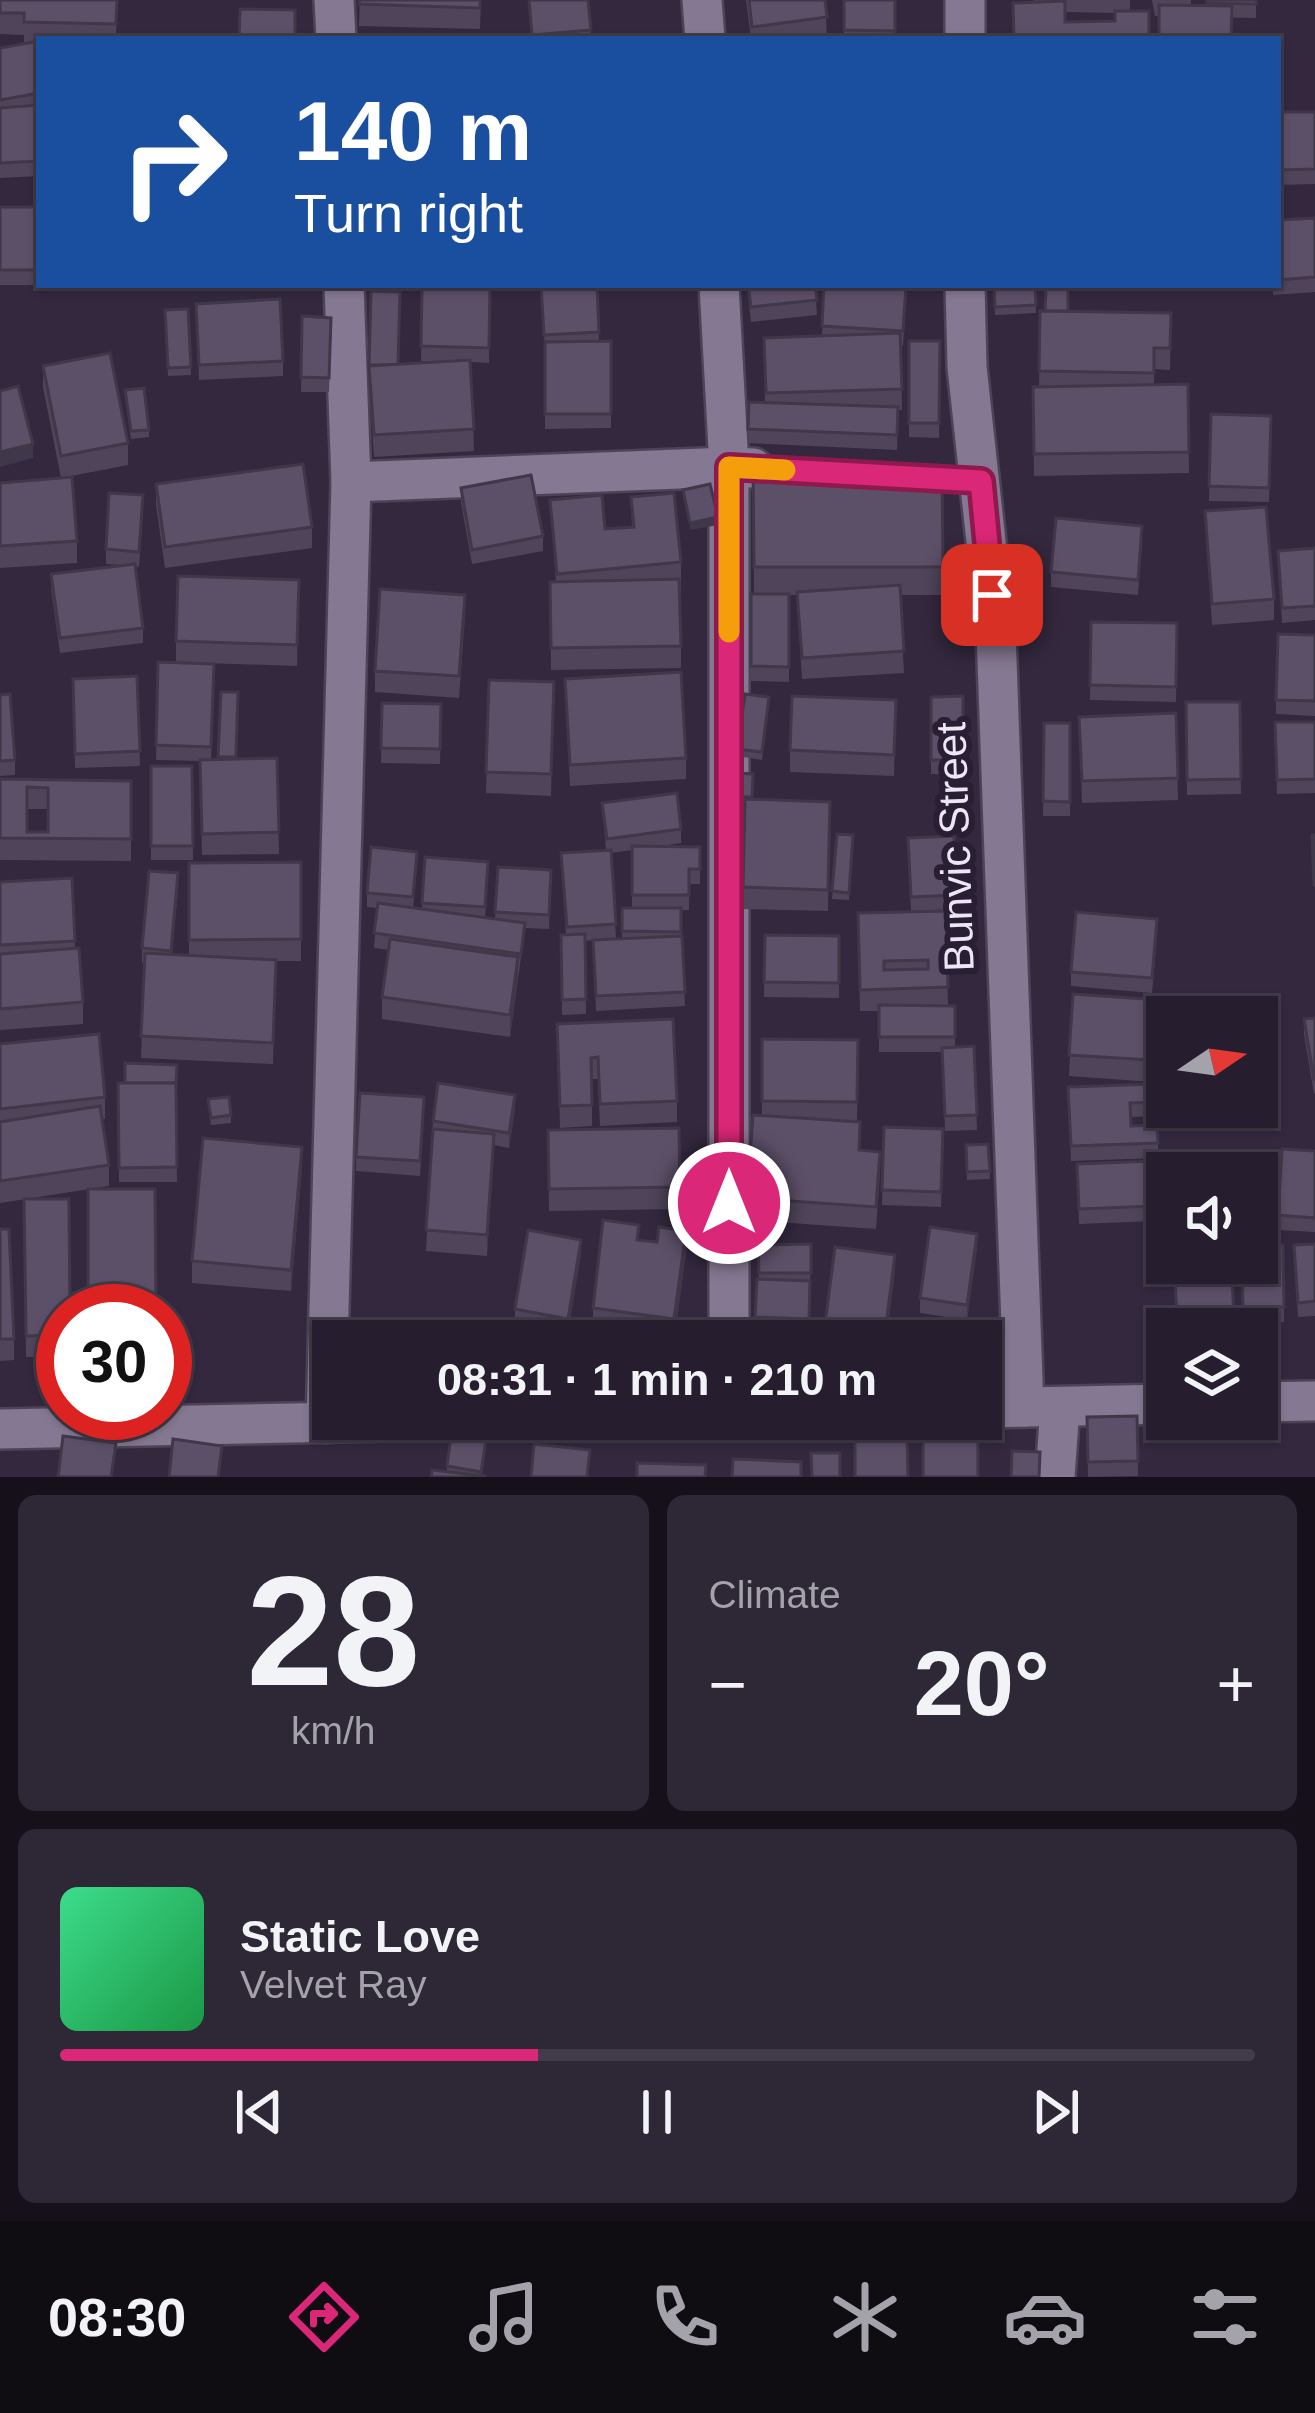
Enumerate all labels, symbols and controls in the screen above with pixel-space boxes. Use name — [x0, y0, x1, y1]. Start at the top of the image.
icon: right — [96, 84, 252, 240]
text: 140 m — [294, 84, 532, 178]
text: Turn right — [294, 183, 523, 243]
pin — [941, 544, 1043, 646]
icon: arrive — [959, 562, 1025, 628]
street label: Bunvic Street — [927, 721, 983, 973]
north arrow — [1146, 996, 1278, 1128]
map controls — [1146, 996, 1278, 1440]
position arrow — [666, 1140, 792, 1266]
button: sound — [1146, 1152, 1278, 1284]
speed limit sign: 30 — [36, 1284, 192, 1440]
button: layers — [1146, 1308, 1278, 1440]
text: 08:31 · 1 min · 210 m — [437, 1354, 877, 1405]
text: 28 — [246, 1544, 420, 1718]
text: Climate — [709, 1573, 841, 1616]
text: 20° — [914, 1634, 1050, 1734]
text: − — [709, 1647, 747, 1721]
text: + — [1216, 1647, 1255, 1721]
text: km/h — [291, 1709, 376, 1752]
text: Static Love — [240, 1911, 480, 1962]
text: Velvet Ray — [240, 1963, 426, 2006]
icon: previous — [226, 2079, 292, 2145]
icon: pause — [624, 2079, 690, 2145]
icon: next — [1023, 2079, 1089, 2145]
icon: directions — [282, 2275, 366, 2359]
icon: music — [462, 2275, 546, 2359]
icon: phone — [643, 2275, 727, 2359]
icon: climate — [823, 2275, 907, 2359]
icon: car — [1003, 2275, 1087, 2359]
icon: filters — [1183, 2275, 1267, 2359]
text: 08:30 — [48, 2287, 186, 2347]

